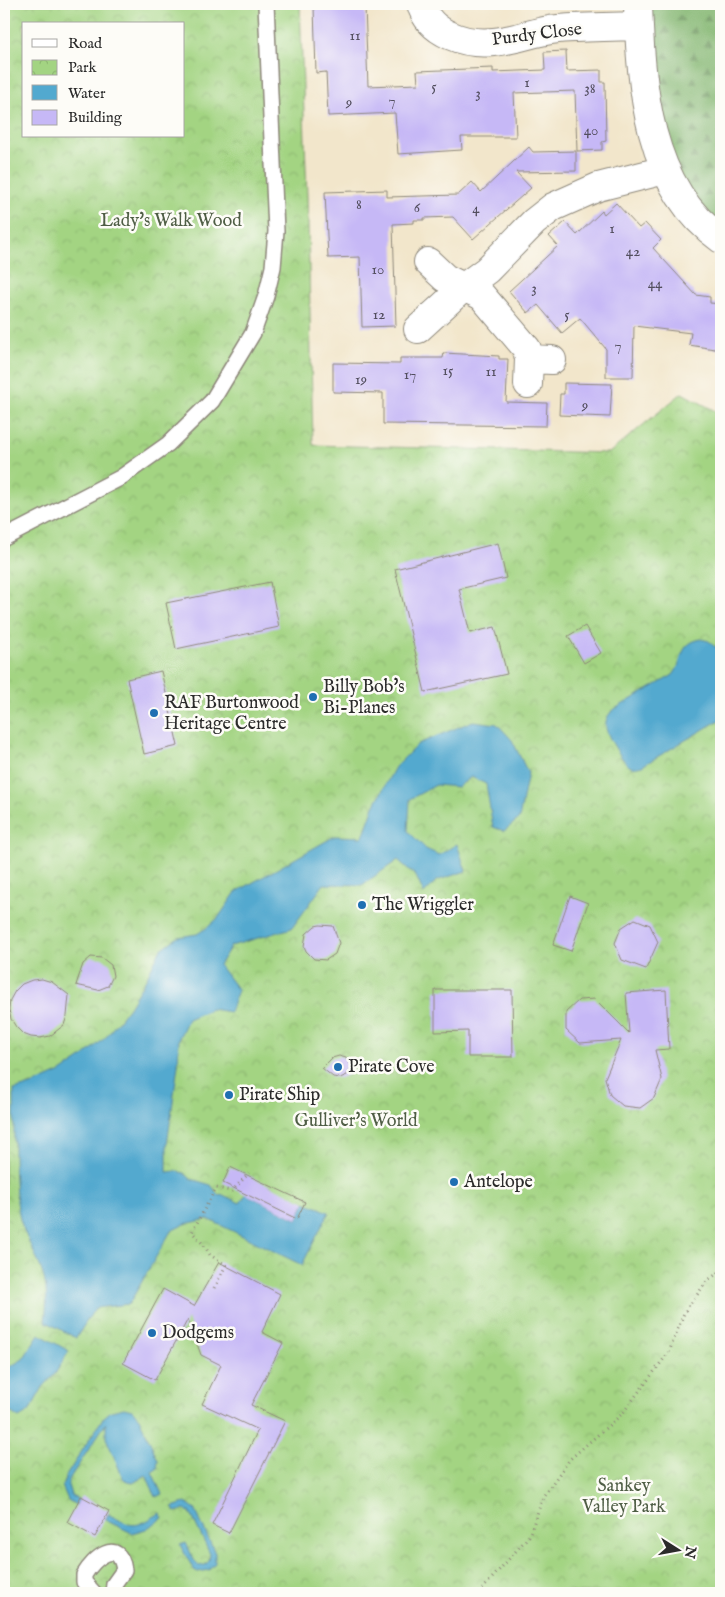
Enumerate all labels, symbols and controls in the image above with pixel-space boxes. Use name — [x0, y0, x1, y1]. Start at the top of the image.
street label: Purdy Close — [491, 18, 583, 52]
legend — [22, 22, 185, 138]
house number: 11 — [349, 26, 361, 45]
text: Road — [68, 34, 103, 53]
text: Park — [68, 58, 98, 77]
house number: 1 — [524, 73, 530, 92]
house number: 5 — [431, 77, 437, 96]
house number: 38 — [584, 79, 596, 98]
text: Water — [68, 84, 106, 103]
house number: 3 — [475, 84, 481, 103]
house number: 7 — [388, 91, 396, 110]
house number: 9 — [345, 93, 352, 112]
text: Building — [68, 108, 123, 127]
house number: 40 — [584, 121, 598, 140]
house number: 8 — [356, 195, 362, 214]
house number: 6 — [414, 198, 421, 217]
house number: 4 — [472, 199, 480, 218]
park label: Lady's Walk Wood — [100, 210, 242, 233]
house number: 1 — [609, 219, 615, 238]
house number: 42 — [626, 242, 640, 261]
house number: 10 — [372, 260, 384, 279]
house number: 44 — [648, 274, 663, 293]
house number: 3 — [531, 279, 537, 298]
house number: 12 — [373, 305, 385, 324]
house number: 5 — [564, 305, 570, 324]
house number: 7 — [614, 336, 622, 355]
house number: 15 — [442, 361, 454, 380]
house number: 11 — [485, 362, 497, 381]
house number: 17 — [404, 365, 416, 384]
house number: 19 — [355, 370, 367, 389]
house number: 9 — [581, 396, 588, 415]
place label: Billy Bob's Bi-Planes — [323, 676, 405, 720]
marker: Billy Bob's Bi-Planes — [307, 691, 319, 703]
place label: RAF Burtonwood Heritage Centre — [164, 692, 299, 736]
marker: RAF Burtonwood Heritage Centre — [148, 707, 160, 719]
place label: The Wriggler — [372, 894, 474, 917]
marker: The Wriggler — [356, 899, 368, 911]
place label: Pirate Cove — [348, 1056, 435, 1079]
marker: Pirate Cove — [332, 1061, 344, 1073]
place label: Pirate Ship — [239, 1084, 321, 1107]
marker: Pirate Ship — [223, 1089, 235, 1101]
park label: Gulliver's World — [294, 1110, 418, 1133]
place label: Antelope — [463, 1171, 533, 1194]
marker: Antelope — [448, 1176, 460, 1188]
place label: Dodgems — [162, 1322, 234, 1345]
marker: Dodgems — [146, 1327, 158, 1339]
park label: Sankey Valley Park — [581, 1475, 666, 1519]
north arrow — [652, 1524, 702, 1574]
text: N — [680, 1544, 700, 1560]

